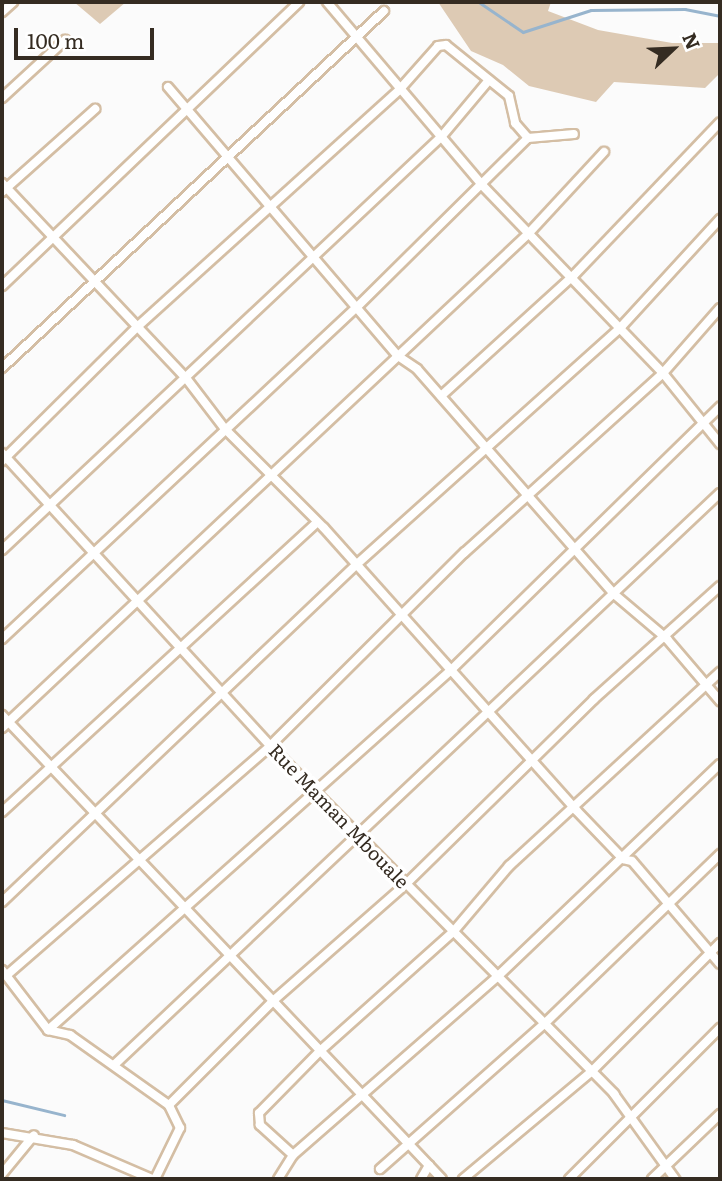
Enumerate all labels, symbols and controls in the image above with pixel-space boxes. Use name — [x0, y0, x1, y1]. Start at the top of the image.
scale bar — [18, 14, 158, 58]
north arrow — [638, 14, 708, 84]
text: 100 m — [27, 24, 84, 55]
text: N — [676, 28, 708, 54]
street label: Rue Maman Mbouale — [264, 739, 414, 893]

